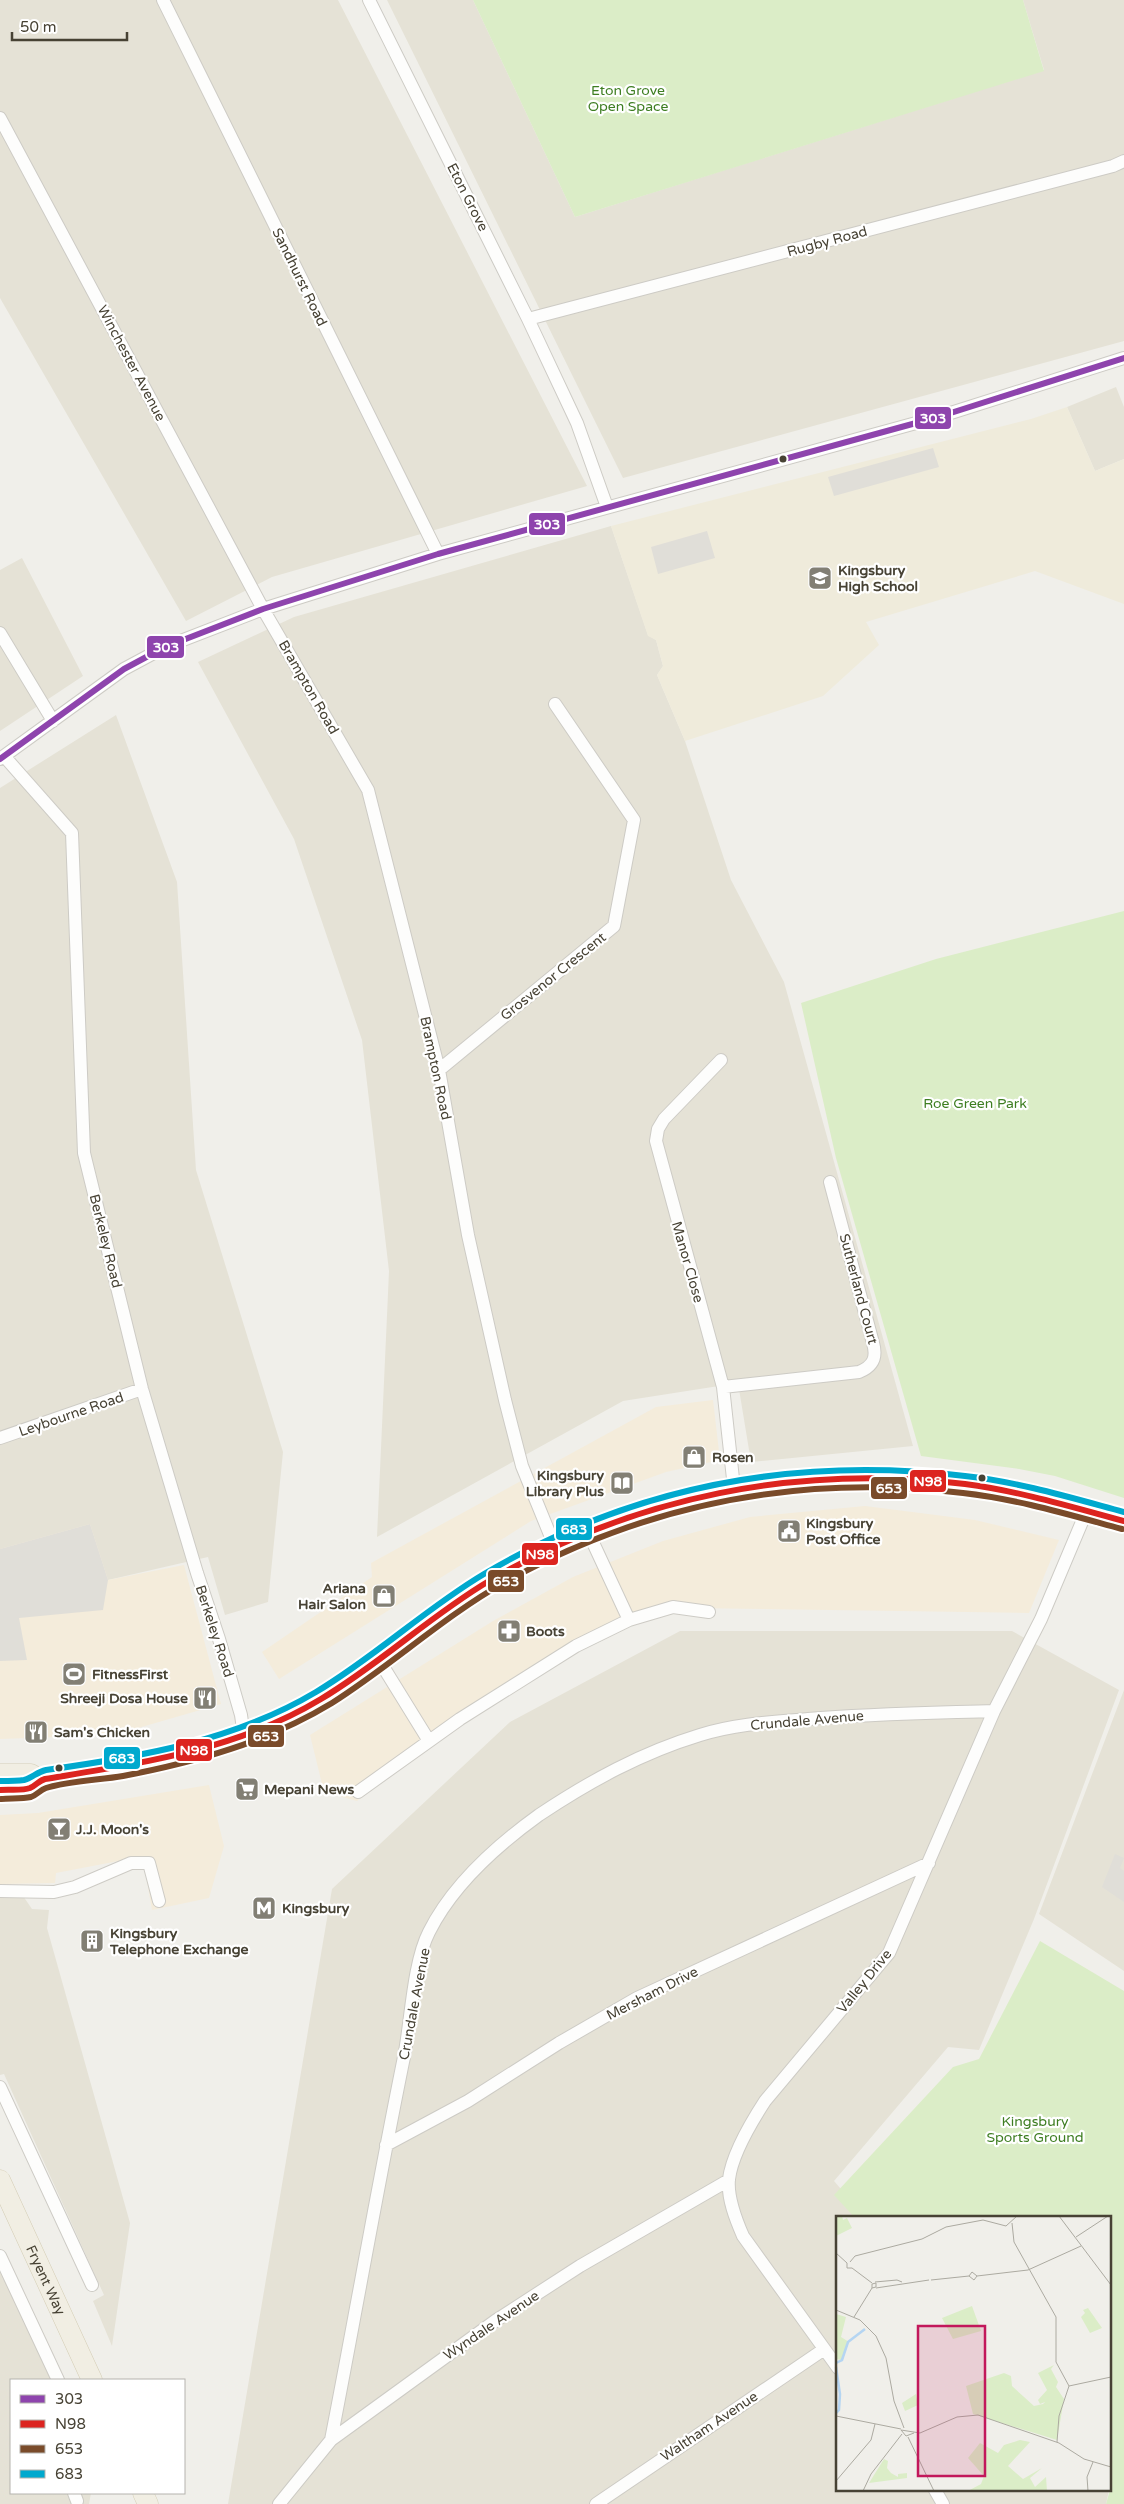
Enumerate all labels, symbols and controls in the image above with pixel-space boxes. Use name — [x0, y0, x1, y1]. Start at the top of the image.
scale bar — [12, 10, 128, 42]
text: 50 m — [20, 18, 57, 36]
park label: Eton Grove Open Space — [588, 82, 668, 115]
street label: Eton Grove — [443, 160, 492, 234]
street label: Rugby Road — [785, 223, 869, 260]
street label: Sandhurst Road — [268, 225, 331, 329]
street label: Winchester Avenue — [94, 302, 169, 424]
line badge: 303 — [914, 406, 952, 430]
text: 303 — [920, 410, 946, 427]
unlabelled marker — [778, 454, 788, 464]
line badge: 303 — [528, 512, 566, 536]
text: 303 — [534, 516, 560, 533]
place label: Kingsbury High School — [838, 562, 918, 595]
school or university icon: Kingsbury High School — [807, 565, 833, 591]
line badge: 303 — [146, 635, 185, 659]
street label: Brampton Road — [275, 637, 342, 737]
text: 303 — [153, 639, 179, 656]
street label: Grosvenor Crescent — [497, 928, 610, 1024]
street label: Brampton Road — [416, 1015, 455, 1122]
park label: Roe Green Park — [923, 1095, 1027, 1112]
street label: Berkeley Road — [86, 1192, 125, 1290]
street label: Manor Close — [668, 1220, 707, 1305]
street label: Sutherland Court — [836, 1232, 882, 1347]
street label: Leybourne Road — [16, 1389, 126, 1440]
shop icon: Rosen — [681, 1444, 707, 1470]
place label: Rosen — [712, 1449, 754, 1466]
place label: Kingsbury Library Plus — [526, 1467, 604, 1500]
line badge: N98 — [909, 1469, 947, 1493]
library icon: Kingsbury Library Plus — [609, 1470, 635, 1496]
text: N98 — [914, 1473, 943, 1490]
unlabelled marker — [977, 1473, 987, 1483]
line badge: 653 — [870, 1476, 908, 1500]
text: 653 — [876, 1480, 902, 1497]
place label: Kingsbury Post Office — [806, 1515, 881, 1548]
line badge: 683 — [555, 1517, 593, 1541]
public building icon: Kingsbury Post Office — [776, 1518, 802, 1544]
text: 683 — [561, 1521, 587, 1538]
line badge: N98 — [521, 1542, 559, 1566]
text: N98 — [526, 1546, 555, 1563]
line badge: 653 — [487, 1569, 525, 1593]
text: 653 — [493, 1573, 519, 1590]
place label: Ariana Hair Salon — [298, 1580, 366, 1613]
street label: Berkeley Road — [192, 1583, 237, 1679]
shop icon: Ariana Hair Salon — [371, 1583, 397, 1609]
pharmacy icon: Boots — [496, 1618, 522, 1644]
place label: Boots — [526, 1623, 565, 1640]
sports icon: FitnessFirst — [61, 1661, 87, 1687]
place label: FitnessFirst — [92, 1666, 169, 1683]
restaurant icon: Shreeji Dosa House — [192, 1685, 218, 1711]
place label: Shreeji Dosa House — [60, 1690, 188, 1707]
street label: Crundale Avenue — [750, 1707, 865, 1734]
restaurant icon: Sam's Chicken — [23, 1719, 49, 1745]
place label: Sam's Chicken — [54, 1724, 150, 1741]
line badge: 653 — [247, 1724, 285, 1748]
text: 653 — [253, 1728, 279, 1745]
line badge: N98 — [175, 1738, 213, 1762]
text: N98 — [180, 1742, 209, 1759]
line badge: 683 — [103, 1746, 141, 1770]
text: 683 — [109, 1750, 135, 1767]
unlabelled marker — [54, 1763, 64, 1773]
supermarket icon: Mepani News — [234, 1776, 260, 1802]
place label: Mepani News — [264, 1781, 355, 1798]
bar icon: J.J. Moon's — [46, 1816, 72, 1842]
place label: J.J. Moon's — [75, 1821, 149, 1838]
metro station icon: Kingsbury — [251, 1895, 277, 1921]
place label: Kingsbury — [282, 1900, 350, 1917]
place label: Kingsbury Telephone Exchange — [109, 1925, 248, 1958]
building icon: Kingsbury Telephone Exchange — [79, 1928, 105, 1954]
street label: Crundale Avenue — [395, 1946, 434, 2062]
street label: Valley Drive — [833, 1946, 895, 2017]
street label: Mersham Drive — [604, 1963, 701, 2024]
park label: Kingsbury Sports Ground — [986, 2113, 1084, 2146]
inset map — [836, 2216, 1112, 2492]
street label: Fryent Way — [22, 2242, 69, 2318]
street label: Wyndale Avenue — [440, 2287, 542, 2364]
legend — [10, 2379, 185, 2494]
street label: Waltham Avenue — [658, 2388, 761, 2465]
text: 303 — [55, 2390, 83, 2408]
text: N98 — [55, 2415, 86, 2433]
text: 653 — [55, 2440, 83, 2458]
text: 683 — [55, 2465, 83, 2483]

